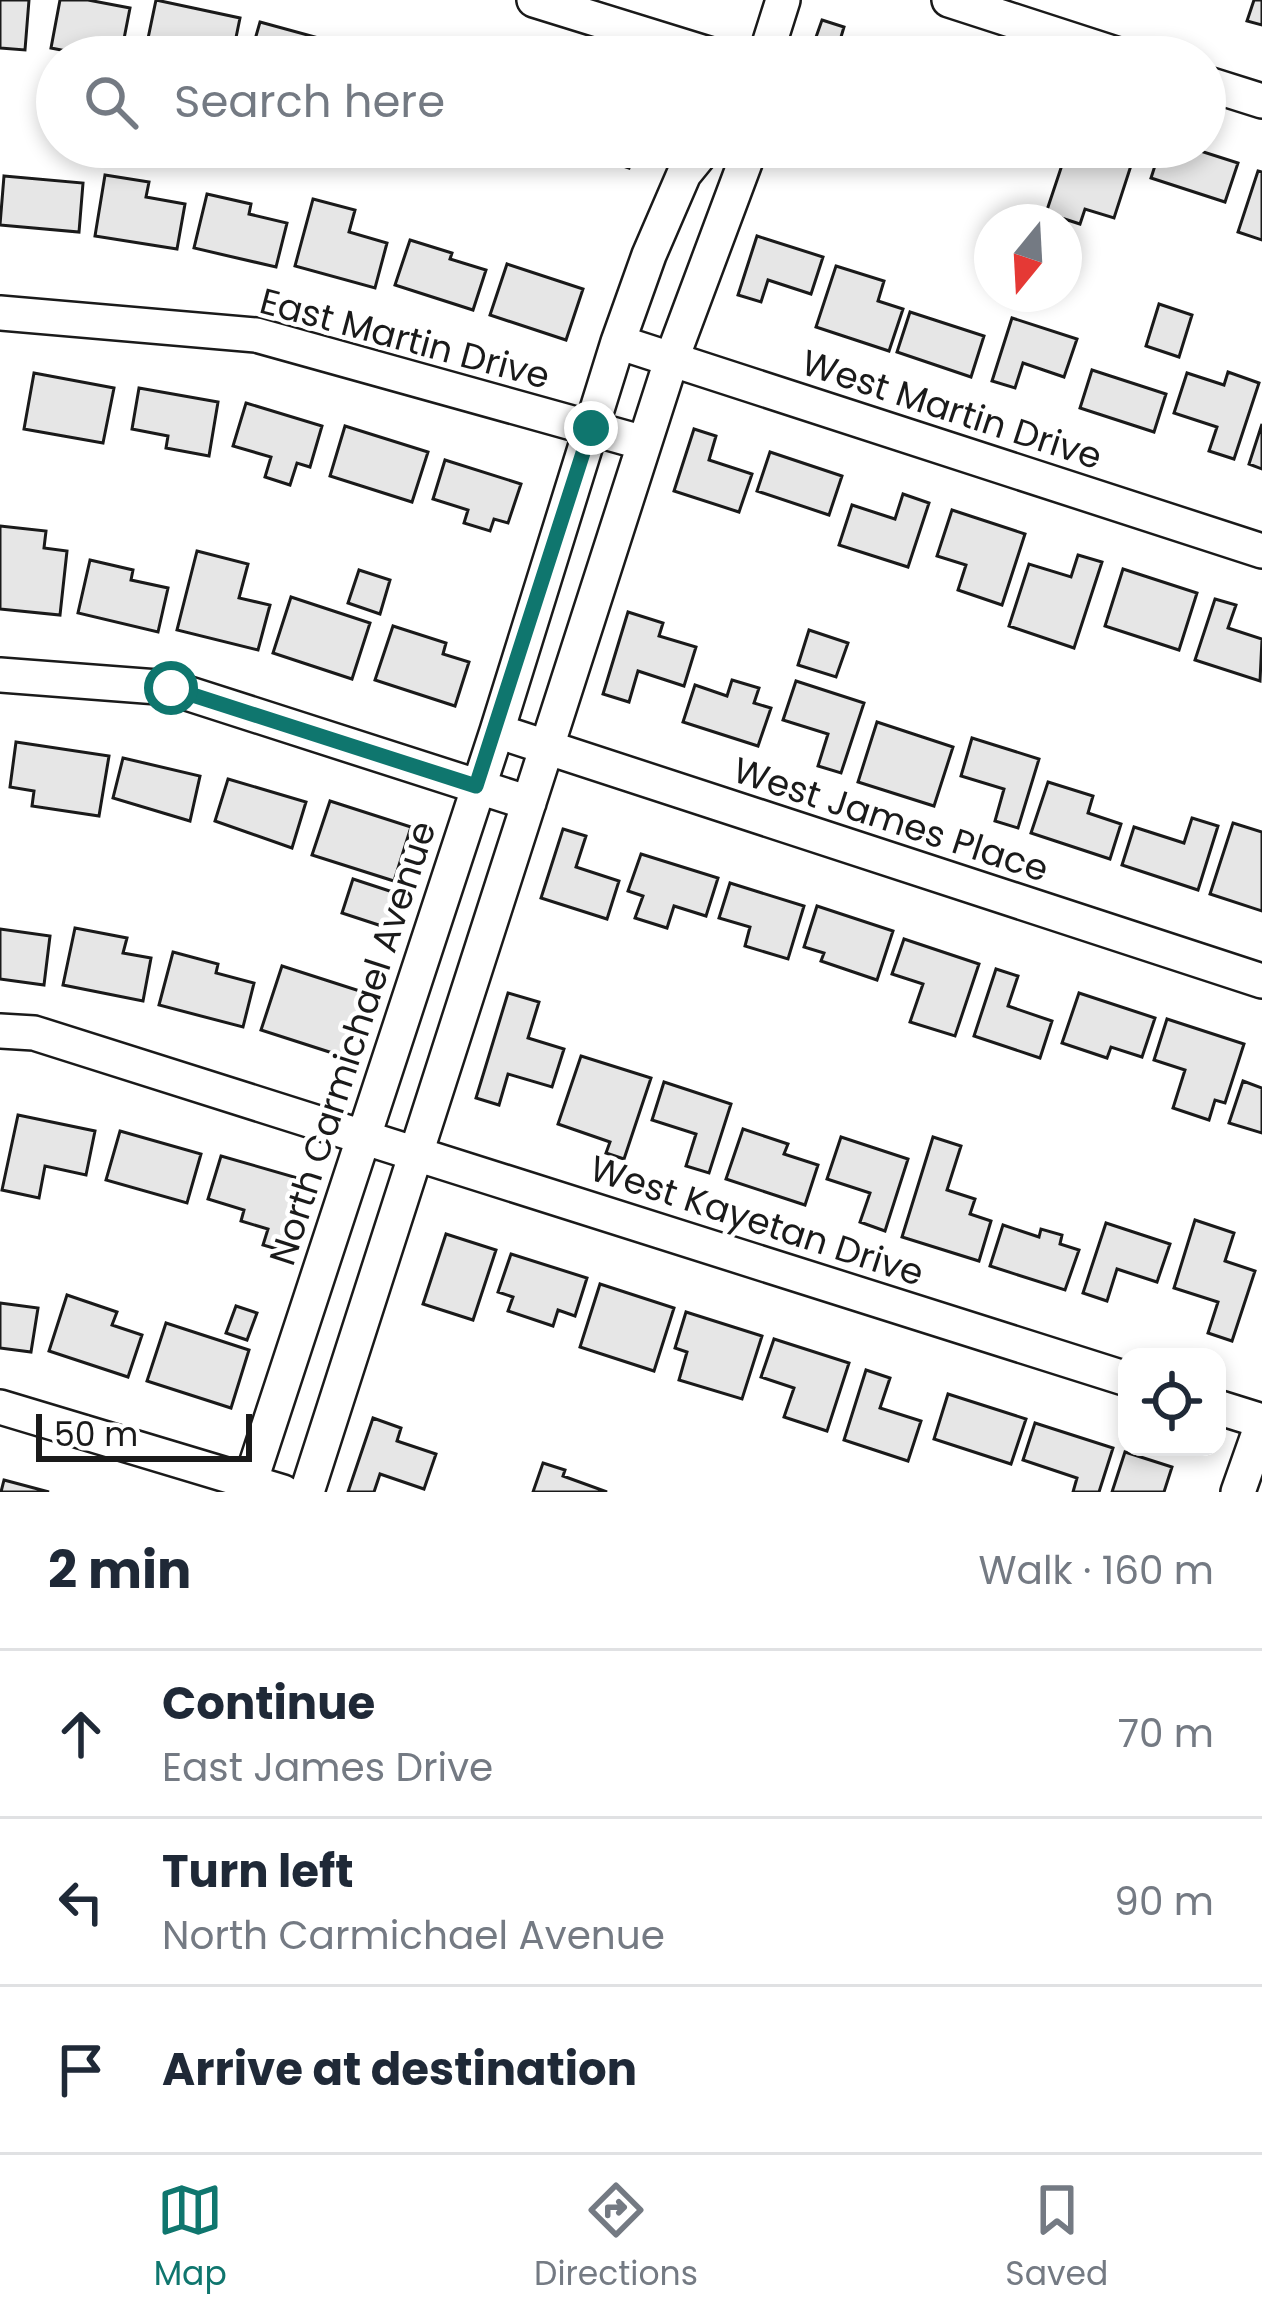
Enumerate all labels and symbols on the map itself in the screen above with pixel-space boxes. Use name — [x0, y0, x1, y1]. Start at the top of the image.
north arrow — [974, 204, 1082, 312]
street label: East Martin Drive — [254, 275, 555, 402]
street label: West Martin Drive — [795, 337, 1108, 482]
route end — [564, 401, 618, 455]
route start — [144, 661, 198, 715]
street label: West James Place — [727, 744, 1055, 894]
street label: North Carmichael Avenue — [256, 815, 448, 1272]
street label: West Kayetan Drive — [584, 1142, 930, 1298]
scale bar — [36, 1408, 252, 1461]

